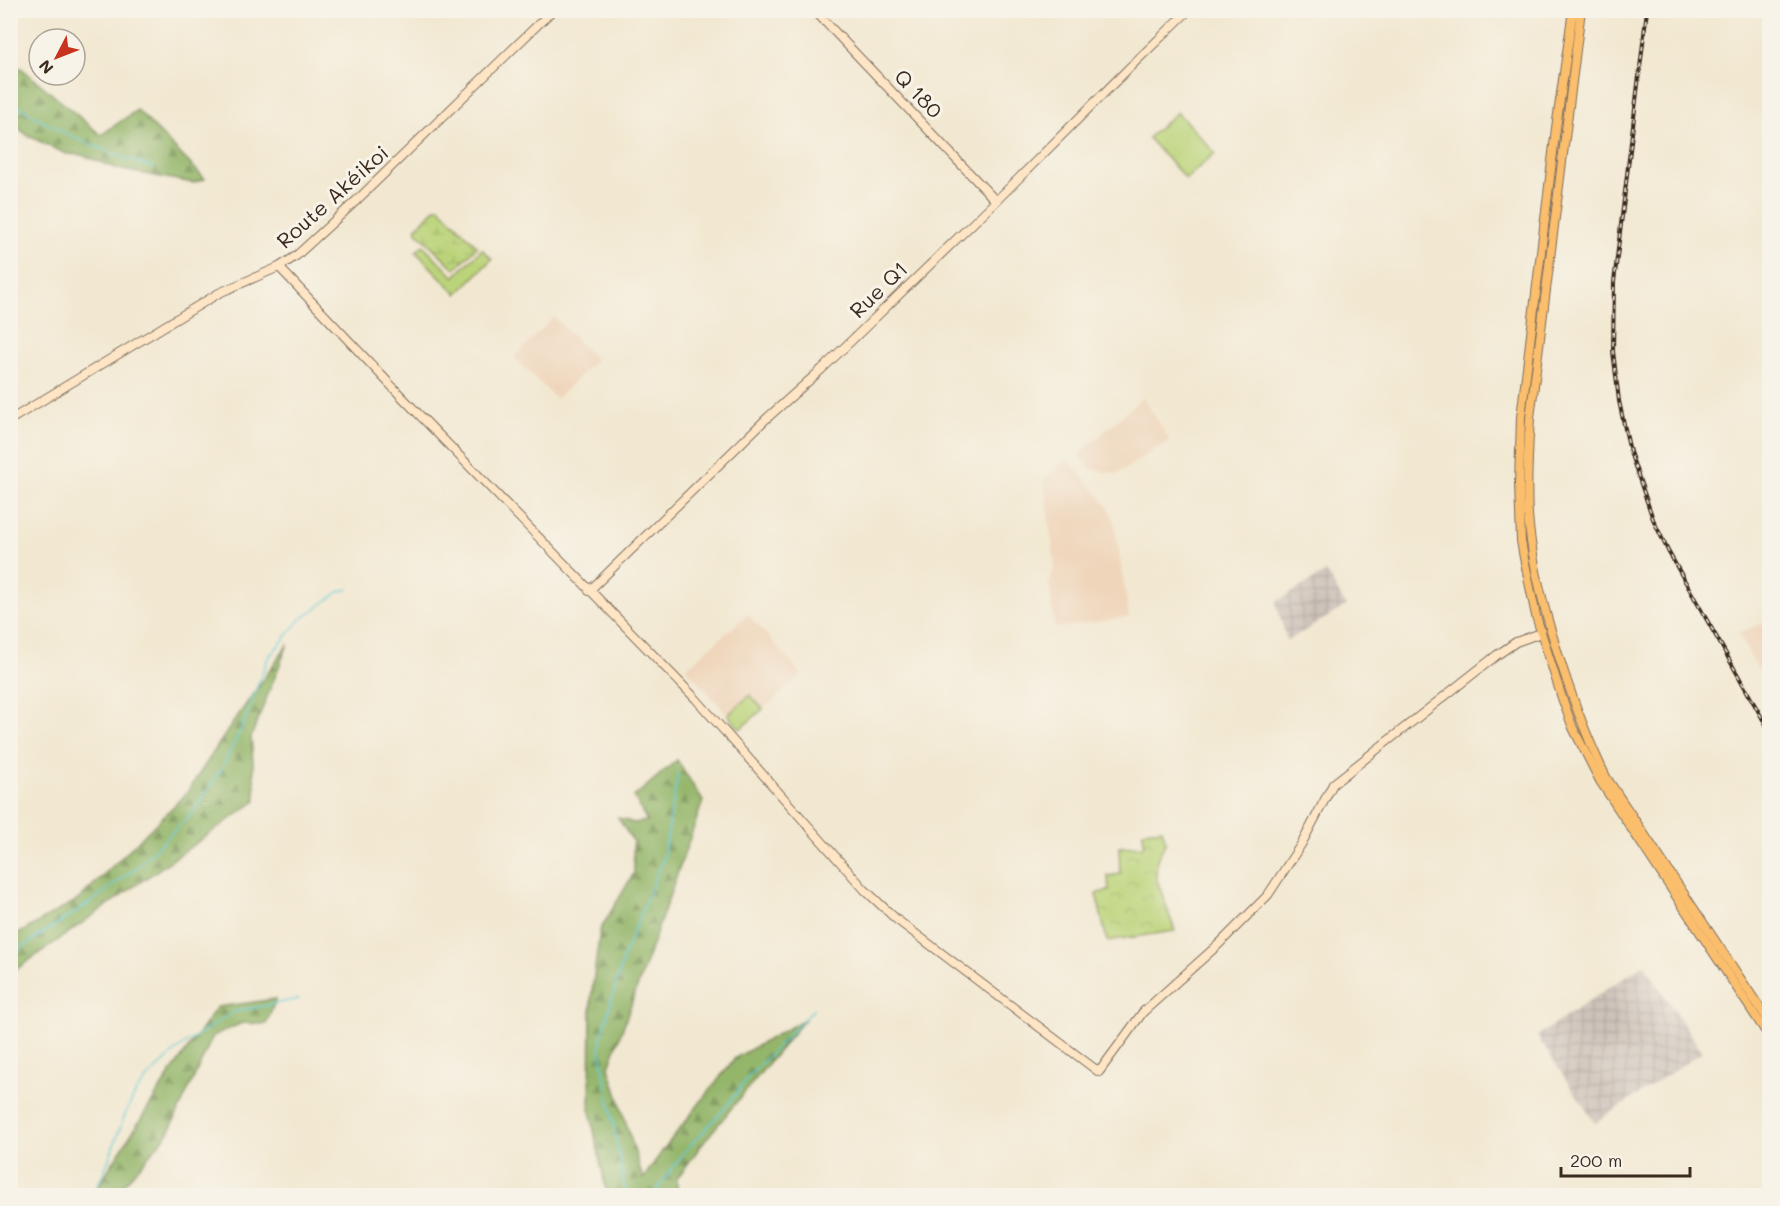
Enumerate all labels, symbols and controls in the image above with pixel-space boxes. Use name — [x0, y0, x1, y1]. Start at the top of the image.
north arrow — [27, 27, 87, 87]
text: N — [34, 56, 57, 79]
street label: Q 180 — [889, 63, 949, 123]
street label: Route Akéikoi — [270, 139, 394, 253]
street label: Rue Q1 — [843, 255, 913, 323]
scale bar — [1561, 1140, 1690, 1178]
text: 200 m — [1570, 1148, 1622, 1172]

